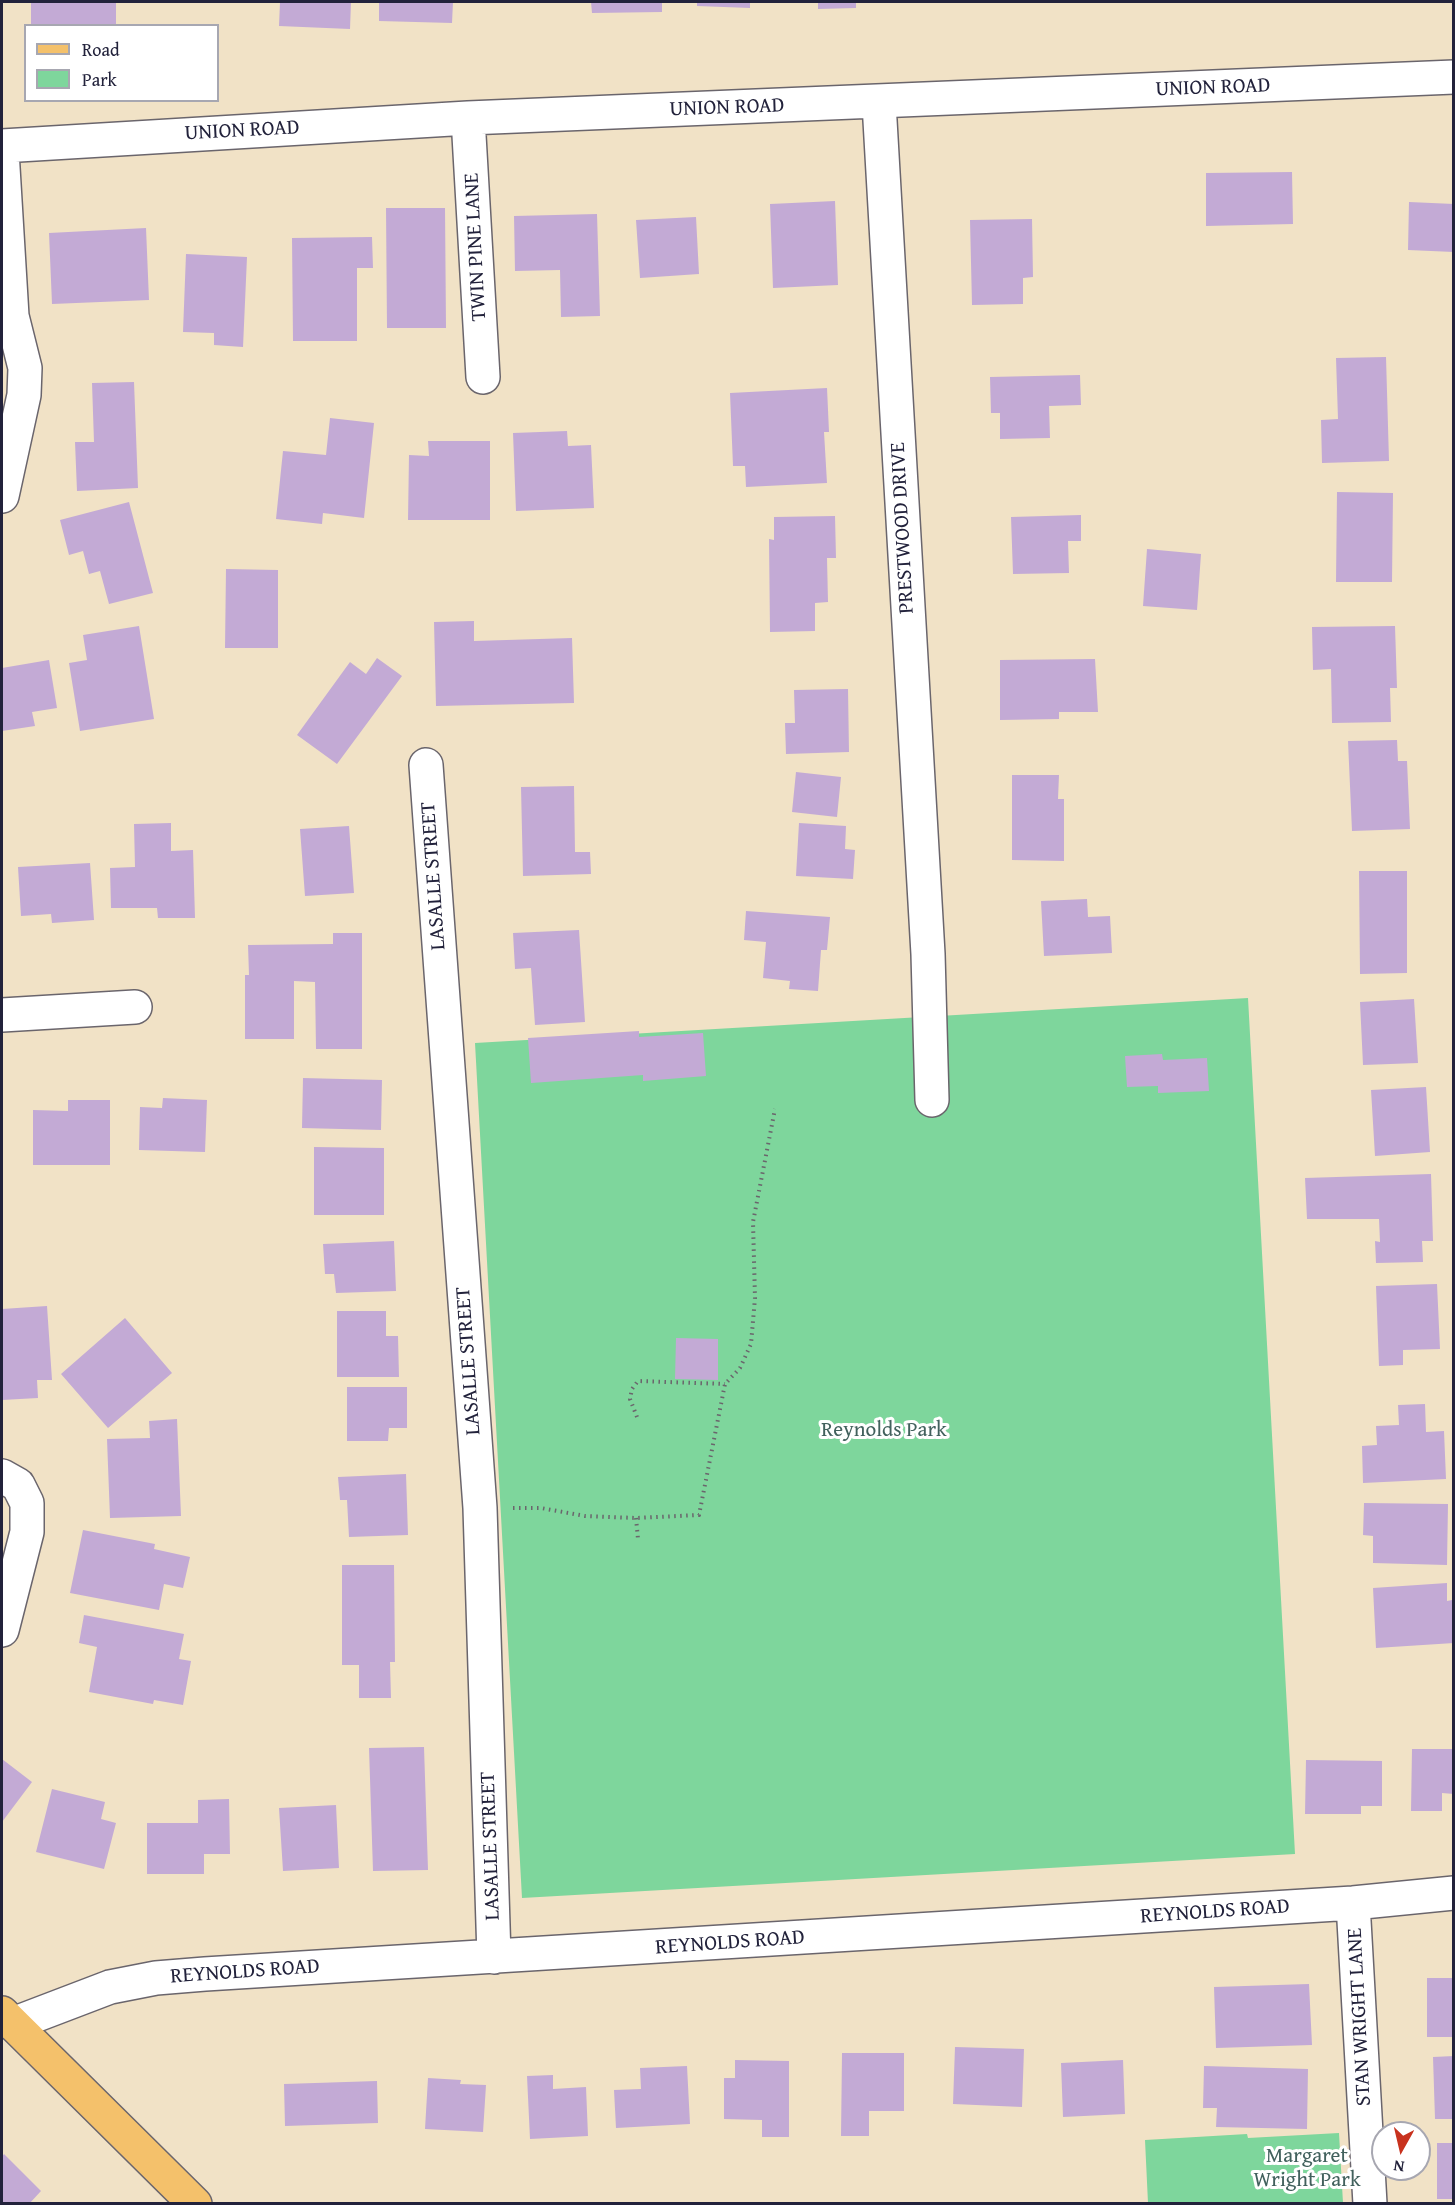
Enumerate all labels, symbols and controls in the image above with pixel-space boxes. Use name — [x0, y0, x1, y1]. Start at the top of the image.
legend — [24, 24, 219, 102]
text: Road — [82, 36, 120, 63]
text: Park — [82, 66, 117, 93]
street label: UNION ROAD — [1155, 73, 1271, 103]
street label: UNION ROAD — [669, 93, 785, 123]
street label: UNION ROAD — [184, 115, 300, 147]
street label: TWIN PINE LANE — [460, 172, 492, 322]
street label: PRESTWOOD DRIVE — [886, 441, 920, 615]
street label: LASALLE STREET — [416, 801, 452, 951]
street label: LASALLE STREET — [451, 1286, 487, 1436]
park label: Reynolds Park — [821, 1418, 947, 1444]
street label: LASALLE STREET — [476, 1771, 506, 1921]
street label: REYNOLDS ROAD — [1140, 1894, 1290, 1930]
street label: REYNOLDS ROAD — [655, 1925, 805, 1961]
street label: STAN WRIGHT LANE — [1343, 1927, 1377, 2107]
street label: REYNOLDS ROAD — [170, 1954, 320, 1990]
north arrow — [1371, 2121, 1431, 2181]
park label: Margaret Wright Park — [1253, 2144, 1361, 2194]
text: N — [1392, 2154, 1406, 2179]

